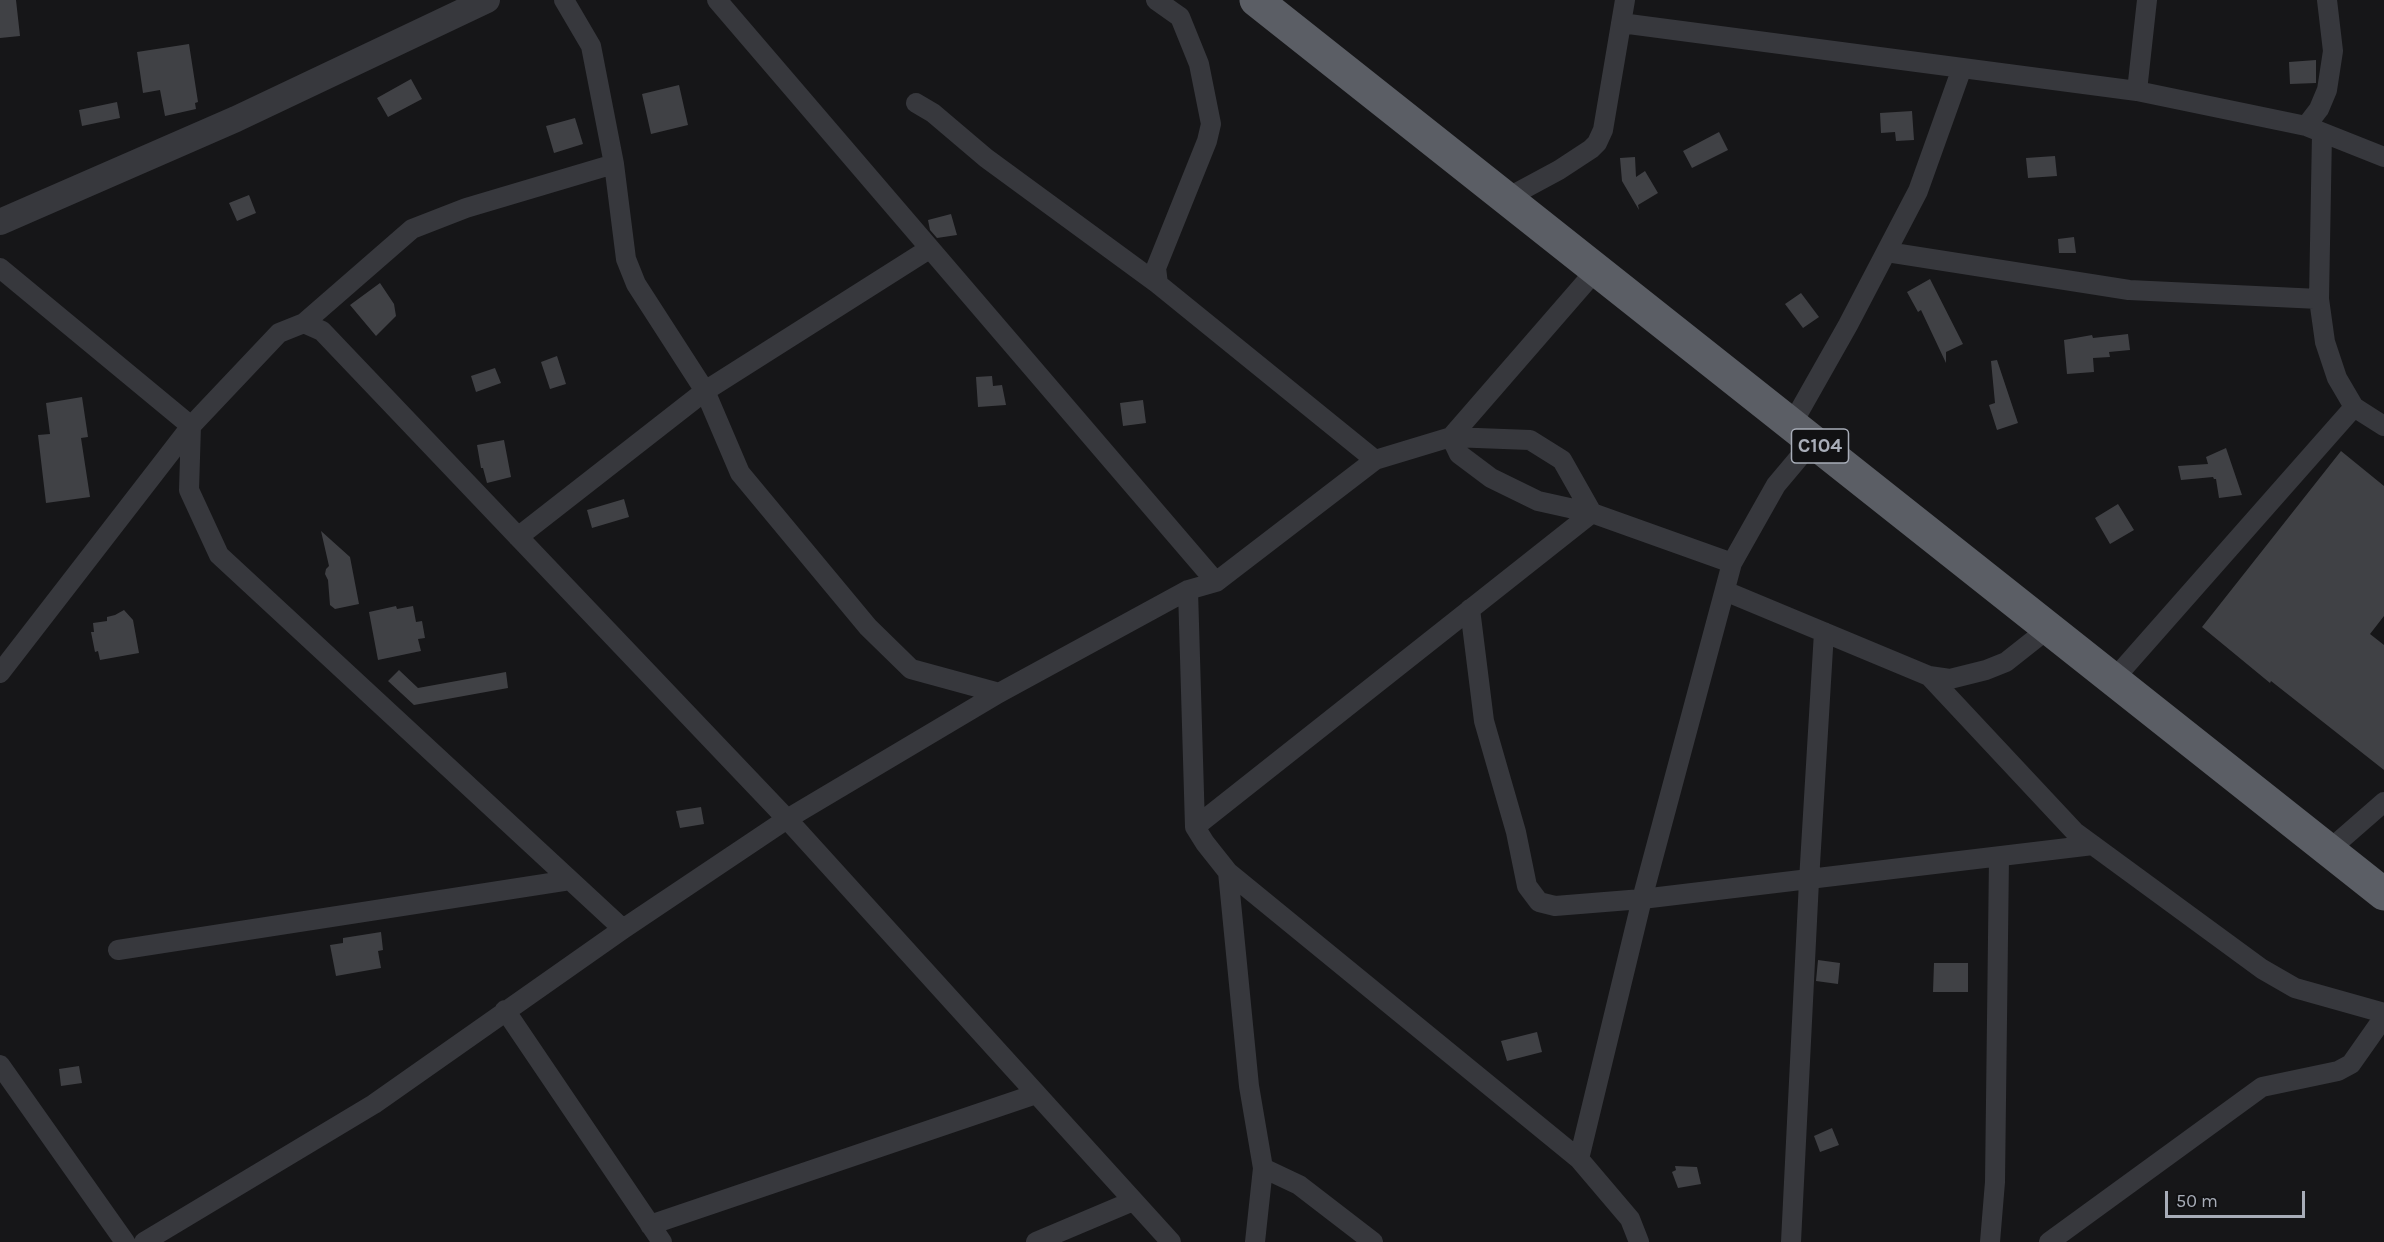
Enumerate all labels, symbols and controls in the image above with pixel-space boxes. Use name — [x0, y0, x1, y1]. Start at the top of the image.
road number: C104 — [1792, 429, 1848, 463]
scale bar — [2168, 1179, 2308, 1217]
text: 50 m — [2176, 1190, 2218, 1212]

